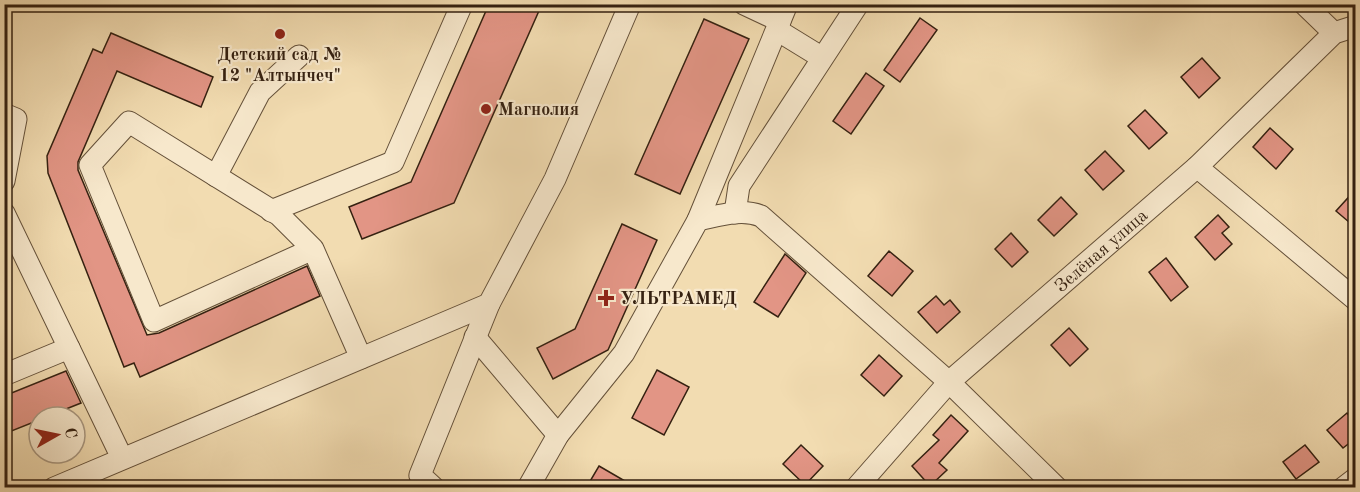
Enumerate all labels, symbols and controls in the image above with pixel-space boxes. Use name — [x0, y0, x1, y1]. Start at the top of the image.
marker: Детский сад № 12 "Алтынчеч" — [273, 27, 287, 41]
place label: Детский сад № 12 "Алтынчеч" — [217, 46, 343, 85]
place label: Магнолия — [498, 101, 579, 119]
marker: Магнолия — [479, 102, 493, 116]
street label: Зелёная улица — [1052, 206, 1151, 296]
marker: УЛЬТРАМЕД — [597, 289, 615, 307]
place label: УЛЬТРАМЕД — [620, 290, 737, 308]
north arrow — [27, 405, 87, 465]
text: С — [61, 426, 79, 439]

